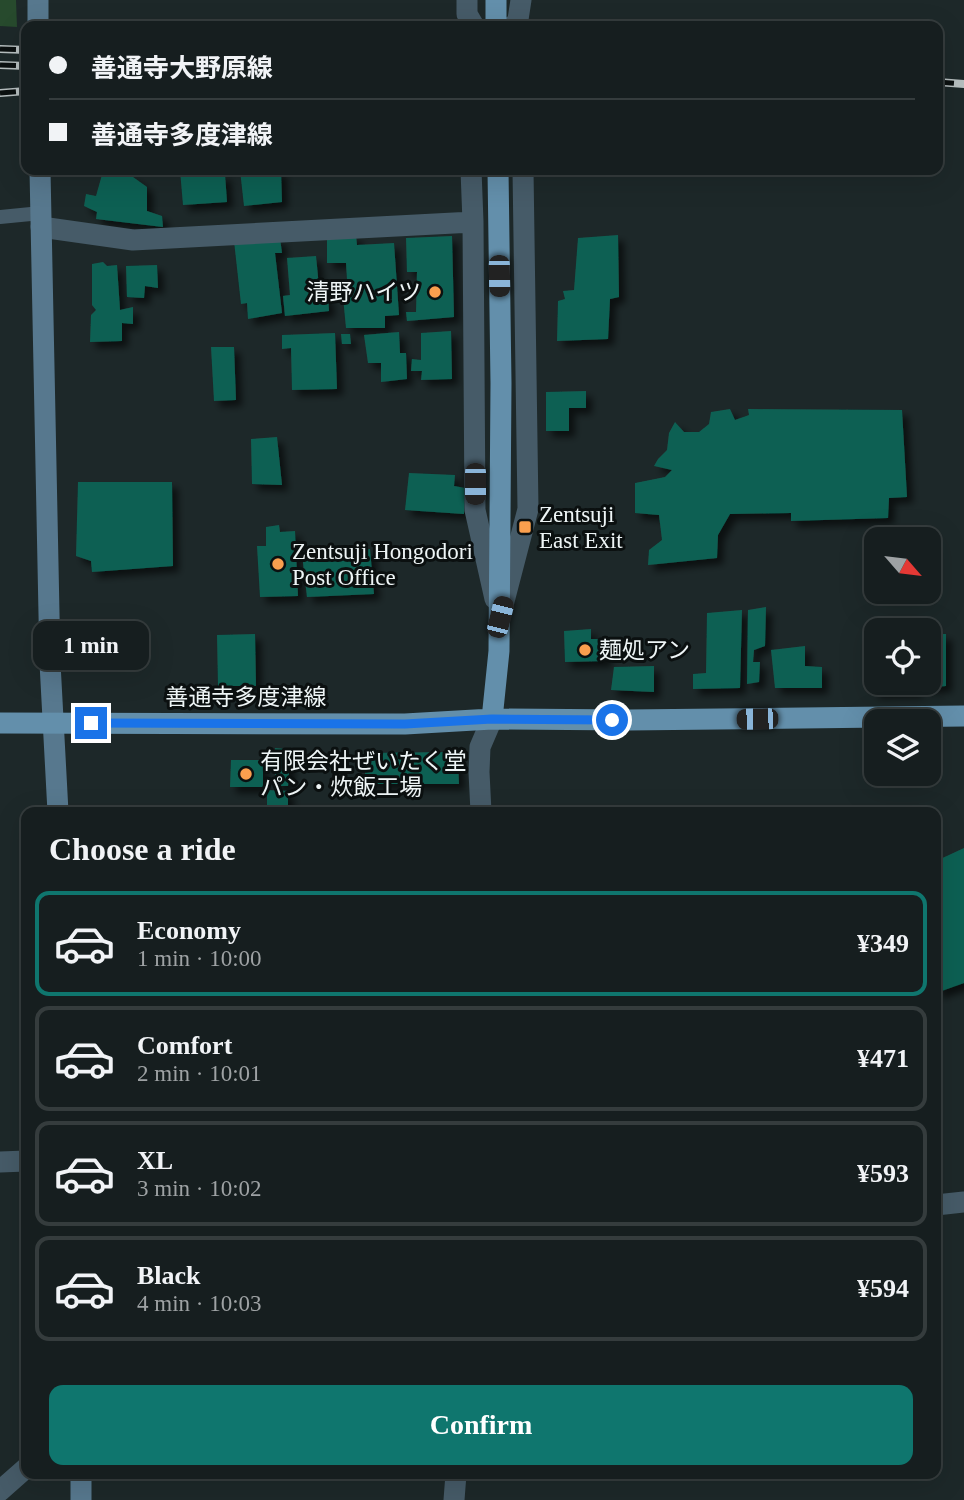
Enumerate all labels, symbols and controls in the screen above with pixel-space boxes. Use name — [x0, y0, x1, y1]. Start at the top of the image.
text: 善通寺大野原線 — [91, 54, 273, 83]
text: 善通寺多度津線 — [91, 121, 273, 150]
car — [489, 255, 510, 297]
place label: 清野ハイツ — [306, 280, 421, 305]
marker: 清野ハイツ — [427, 284, 443, 300]
car — [465, 463, 486, 505]
place label: Zentsuji East Exit — [539, 502, 623, 553]
marker: Zentsuji East Exit — [517, 519, 533, 535]
north arrow — [864, 527, 942, 604]
map controls — [864, 527, 941, 786]
place label: Zentsuji Hongodori Post Office — [292, 539, 473, 590]
marker: Zentsuji Hongodori Post Office — [270, 556, 286, 572]
car — [485, 594, 516, 640]
button: locate — [864, 618, 941, 695]
callout: 1 min — [33, 622, 149, 670]
text: 1 min — [63, 633, 119, 658]
place label: 麺処アン — [599, 638, 690, 663]
marker: 麺処アン — [577, 642, 593, 658]
street label: 善通寺多度津線 — [166, 685, 327, 710]
route start — [596, 704, 628, 736]
route end — [75, 707, 107, 739]
car — [736, 708, 779, 730]
button: layers — [864, 709, 941, 786]
place label: 有限会社ぜいたく堂 パン・炊飯工場 — [260, 749, 467, 800]
marker: 有限会社ぜいたく堂 パン・炊飯工場 — [238, 766, 254, 782]
text: Choose a ride — [49, 831, 236, 867]
icon: car — [53, 912, 116, 975]
text: Economy — [137, 916, 241, 945]
text: ¥349 — [857, 929, 909, 958]
text: 1 min · 10:00 — [137, 946, 262, 971]
icon: car — [53, 1027, 116, 1090]
text: Comfort — [137, 1031, 232, 1060]
text: ¥471 — [857, 1044, 909, 1073]
text: 2 min · 10:01 — [137, 1061, 262, 1086]
icon: car — [53, 1142, 116, 1205]
text: XL — [137, 1146, 173, 1175]
text: ¥593 — [857, 1159, 909, 1188]
text: 3 min · 10:02 — [137, 1176, 262, 1201]
icon: car — [53, 1257, 116, 1320]
text: Black — [137, 1261, 201, 1290]
text: ¥594 — [857, 1274, 909, 1303]
text: 4 min · 10:03 — [137, 1291, 262, 1316]
button: Confirm — [49, 1385, 913, 1465]

